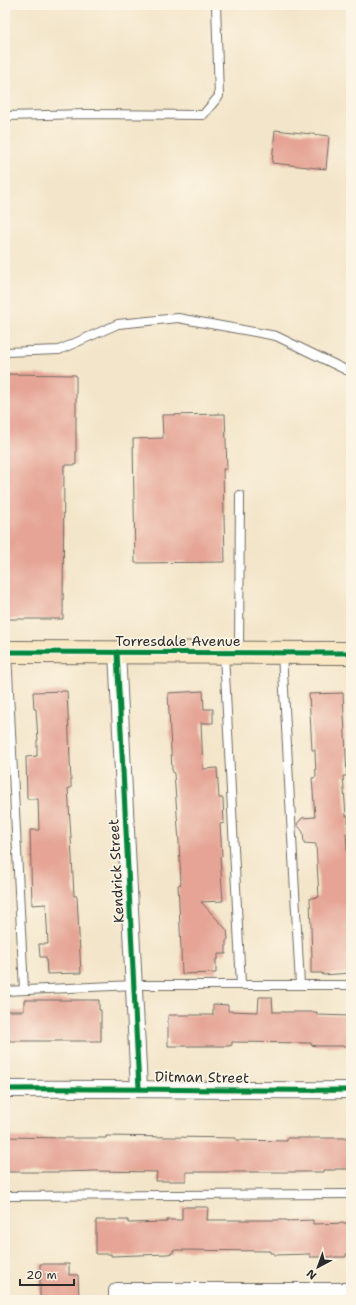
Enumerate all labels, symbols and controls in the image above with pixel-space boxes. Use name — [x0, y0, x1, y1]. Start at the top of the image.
street label: Torresdale Avenue — [115, 632, 241, 650]
street label: Kendrick Street — [104, 818, 128, 924]
street label: Ditman Street — [155, 1067, 249, 1087]
north arrow — [298, 1247, 338, 1287]
scale bar — [20, 1261, 74, 1287]
text: N — [303, 1265, 320, 1283]
text: 20 m — [26, 1267, 57, 1283]

